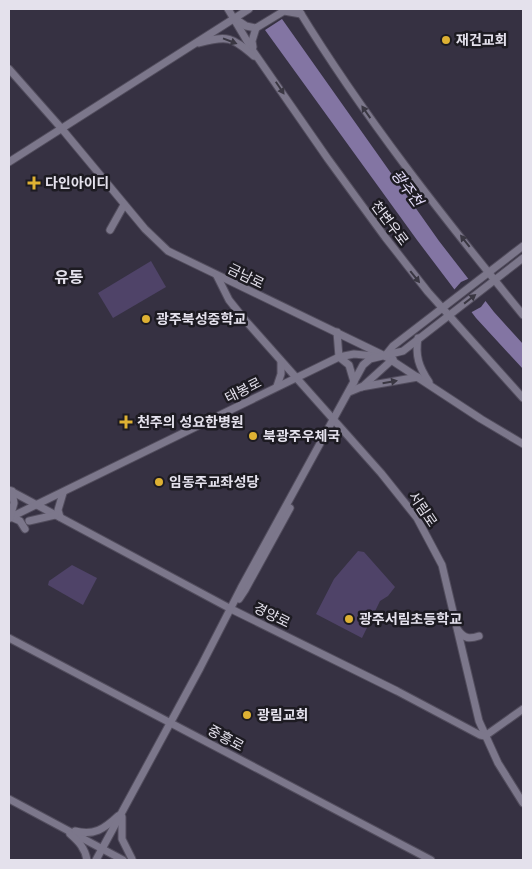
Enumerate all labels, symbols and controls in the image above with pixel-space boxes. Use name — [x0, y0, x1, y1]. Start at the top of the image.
place label: 재건교회 — [456, 30, 508, 49]
marker: 재건교회 — [440, 34, 452, 46]
one-way arrow — [223, 38, 238, 45]
one-way arrow — [275, 81, 285, 95]
one-way arrow — [361, 105, 371, 119]
water label: 광주천 — [387, 165, 430, 212]
place label: 다인아이디 — [45, 173, 109, 192]
marker: 다인아이디 — [27, 176, 41, 190]
street label: 천변우로 — [367, 196, 414, 249]
one-way arrow — [459, 235, 470, 248]
street label: 금남로 — [225, 259, 268, 293]
district label: 유동 — [54, 266, 84, 288]
one-way arrow — [410, 270, 421, 283]
one-way arrow — [463, 294, 476, 305]
place label: 광주북성중학교 — [156, 309, 246, 328]
marker: 광주북성중학교 — [140, 313, 152, 325]
street label: 태봉로 — [221, 372, 264, 407]
one-way arrow — [382, 378, 398, 386]
place label: 천주의 성요한병원 — [137, 412, 244, 431]
marker: 천주의 성요한병원 — [119, 415, 133, 429]
place label: 북광주우체국 — [263, 426, 340, 445]
marker: 북광주우체국 — [247, 430, 259, 442]
place label: 임동주교좌성당 — [169, 472, 259, 491]
marker: 임동주교좌성당 — [153, 476, 165, 488]
street label: 서림로 — [405, 487, 442, 530]
street label: 경양로 — [251, 598, 294, 632]
place label: 광주서림초등학교 — [359, 609, 462, 628]
marker: 광주서림초등학교 — [343, 613, 355, 625]
place label: 광림교회 — [257, 705, 309, 724]
marker: 광림교회 — [241, 709, 253, 721]
street label: 중흥로 — [205, 720, 248, 755]

